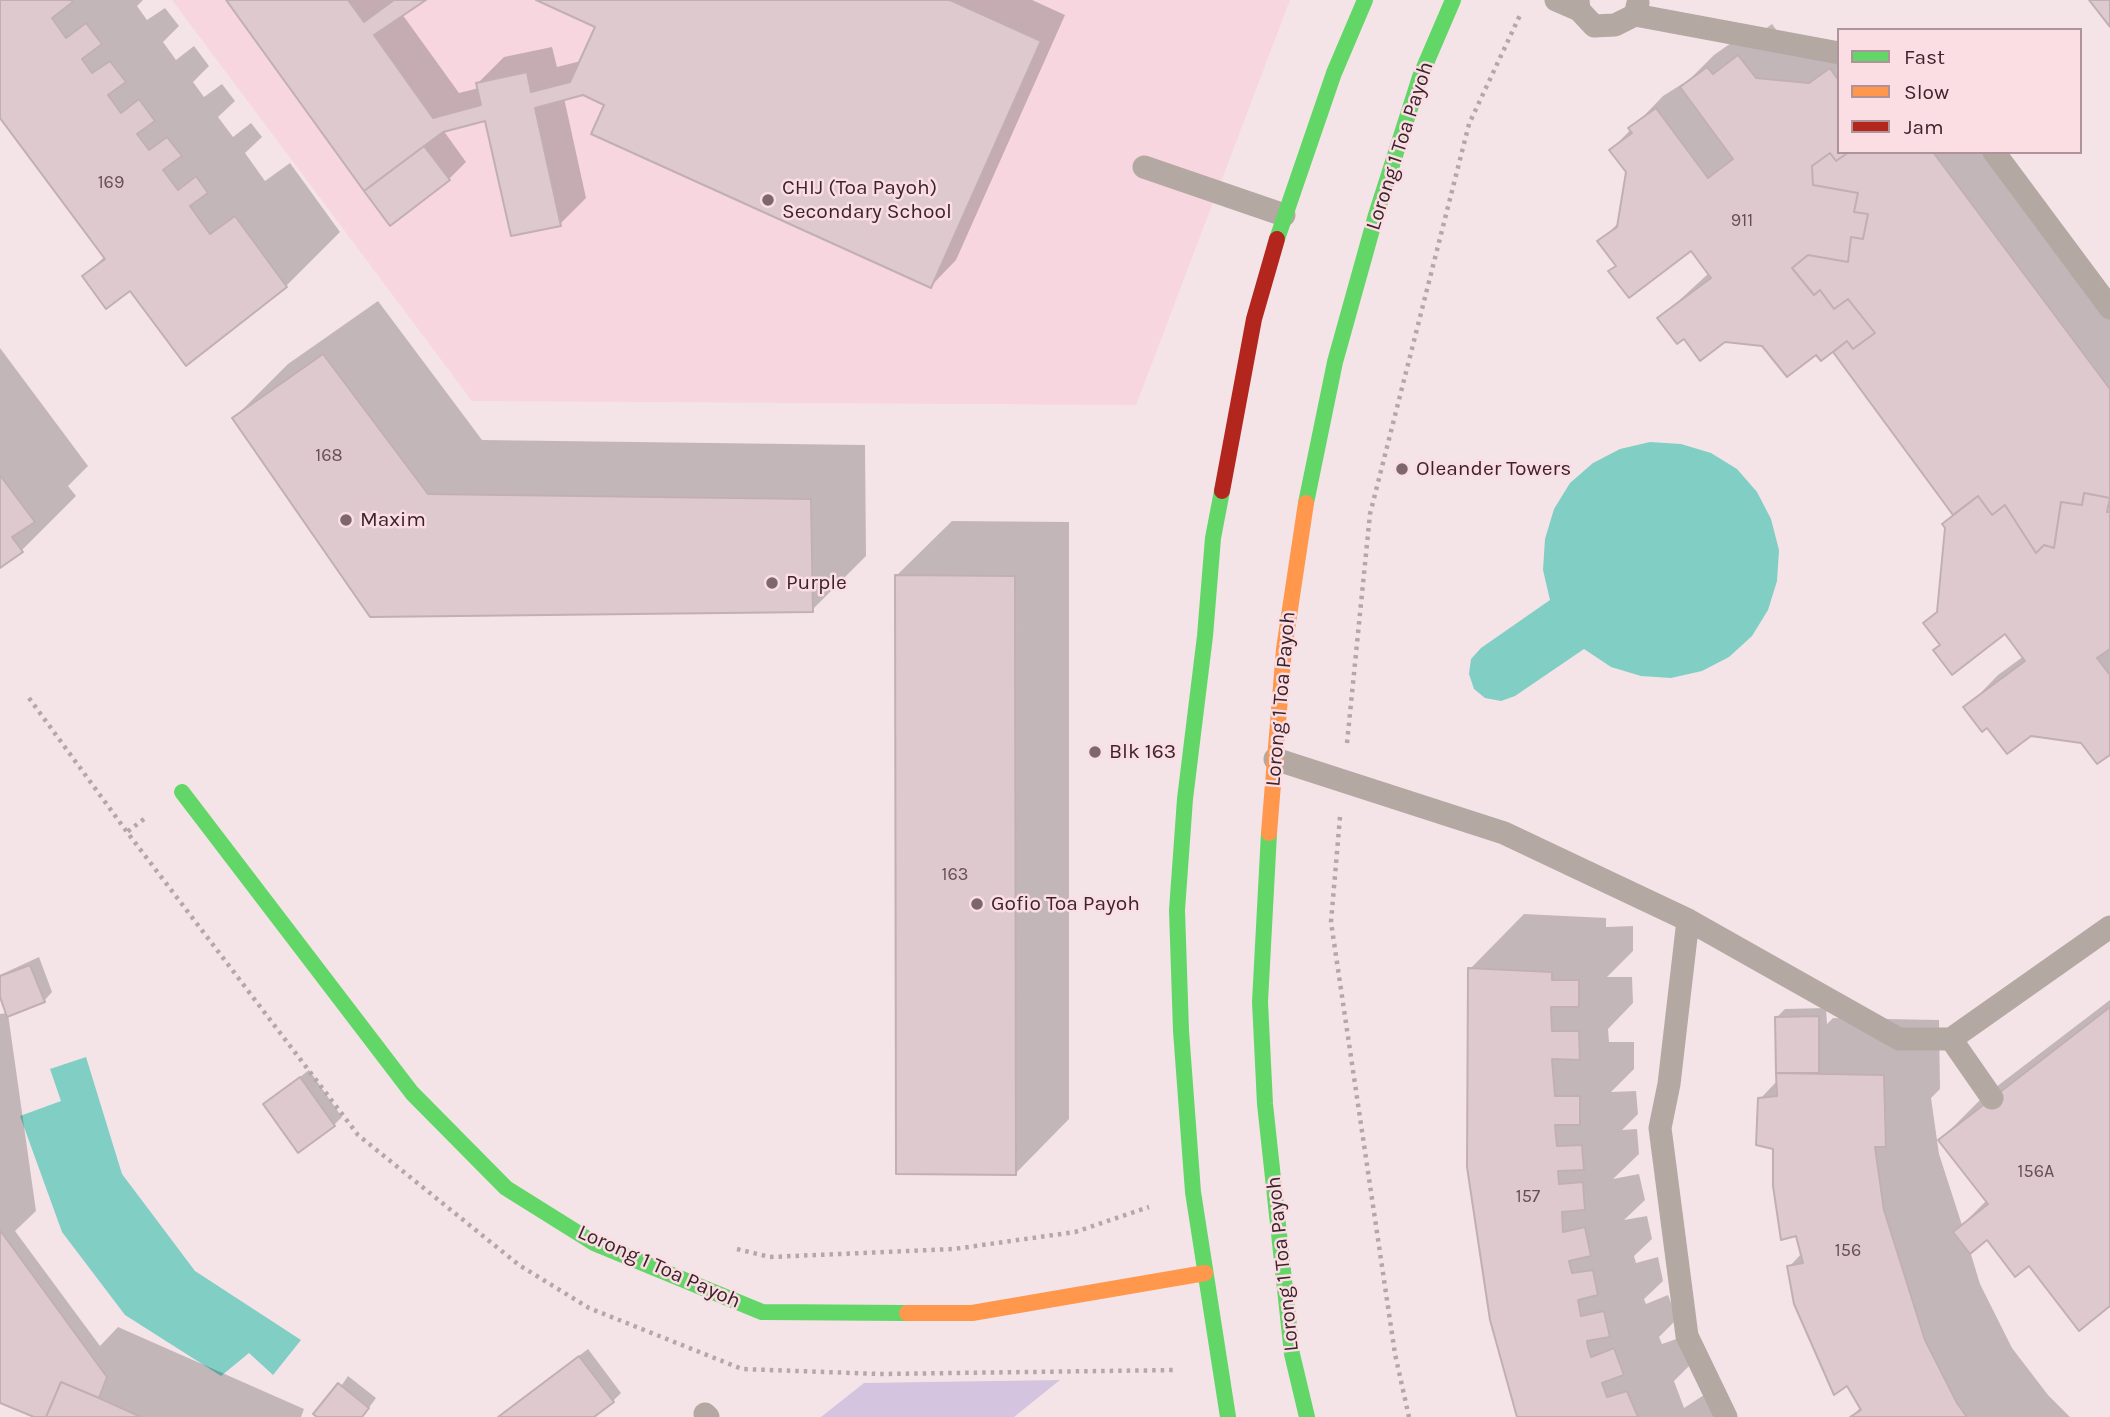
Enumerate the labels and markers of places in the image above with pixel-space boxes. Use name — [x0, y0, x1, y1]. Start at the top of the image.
place label: CHIJ (Toa Payoh) Secondary School — [782, 175, 952, 225]
marker: CHIJ (Toa Payoh) Secondary School — [760, 192, 776, 208]
place label: Oleander Towers — [1416, 456, 1571, 482]
marker: Oleander Towers — [1394, 461, 1410, 477]
place label: Maxim — [360, 507, 426, 533]
marker: Maxim — [338, 512, 354, 528]
place label: Purple — [786, 570, 847, 596]
marker: Purple — [764, 575, 780, 591]
place label: Blk 163 — [1109, 739, 1176, 765]
marker: Blk 163 — [1087, 744, 1103, 760]
place label: Gofio Toa Payoh — [991, 891, 1140, 917]
marker: Gofio Toa Payoh — [969, 896, 985, 912]

